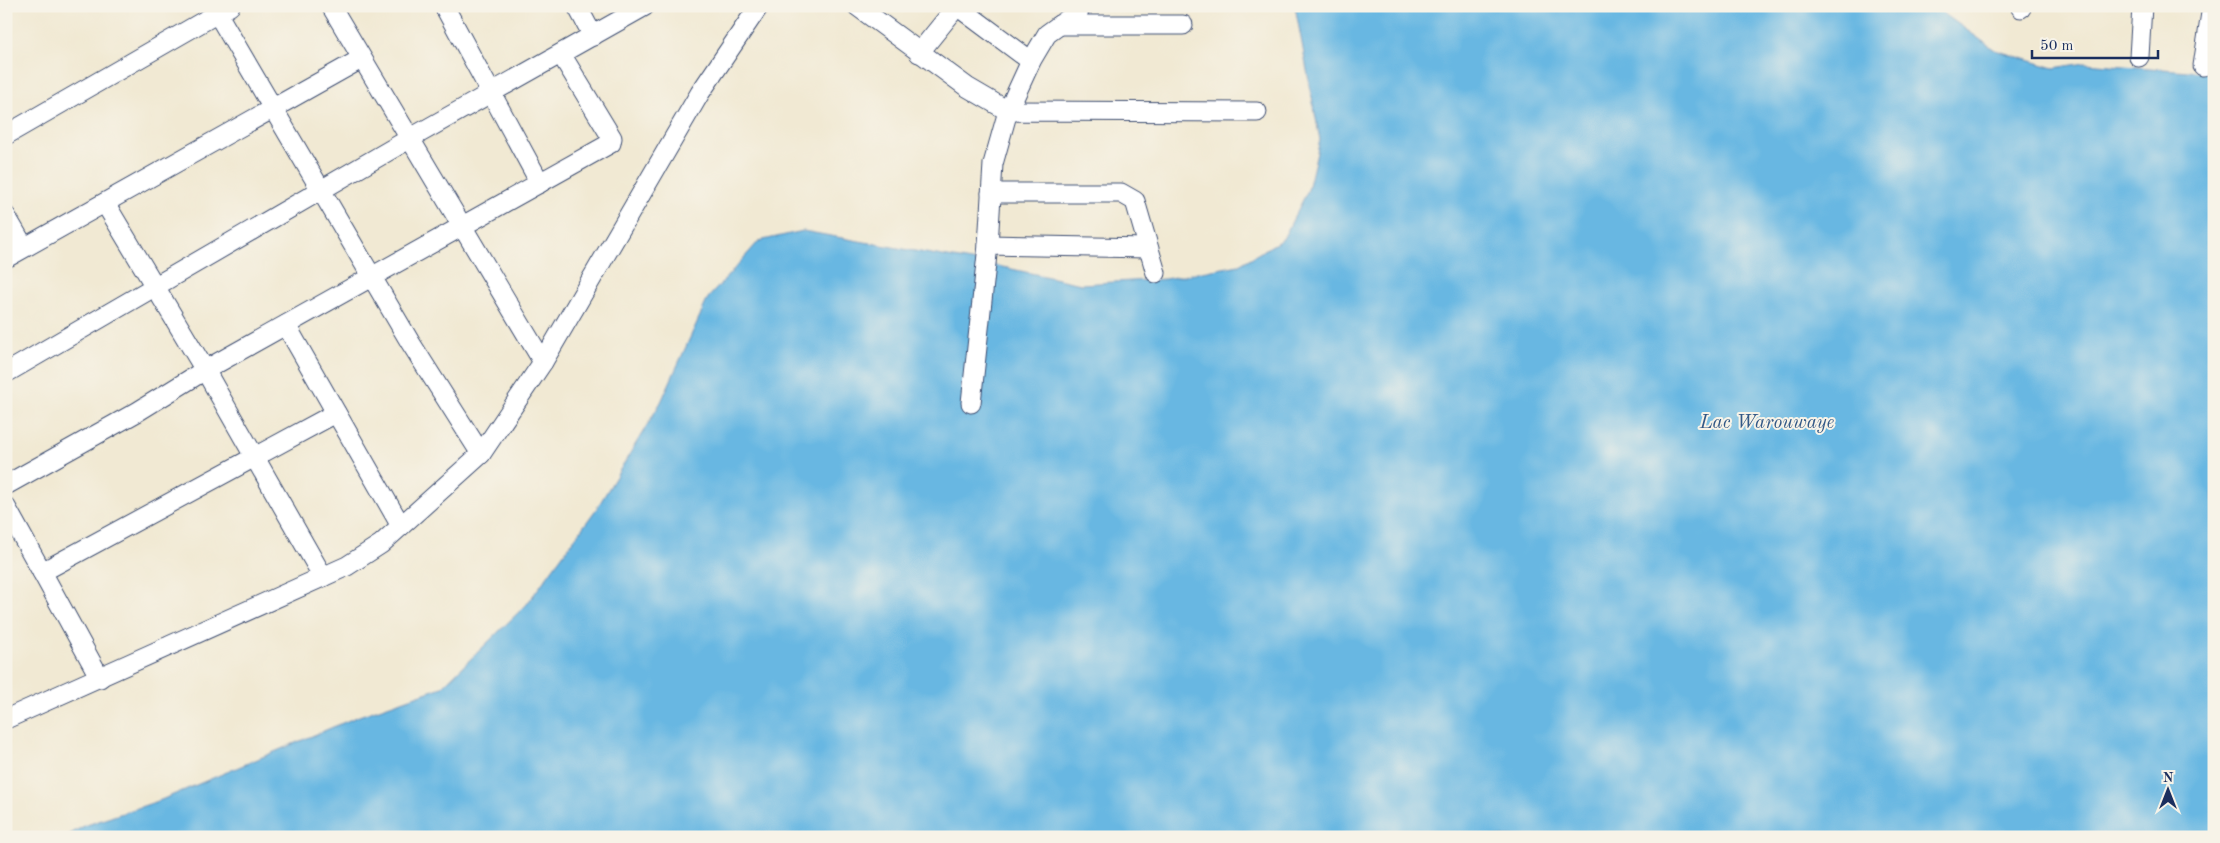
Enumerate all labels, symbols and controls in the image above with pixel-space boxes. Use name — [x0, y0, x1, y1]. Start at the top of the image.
scale bar — [2032, 28, 2159, 60]
text: 50 m — [2040, 39, 2074, 54]
water label: Lac Warouwaye — [1699, 414, 1835, 433]
north arrow — [2142, 766, 2192, 816]
text: N — [2163, 771, 2174, 785]

